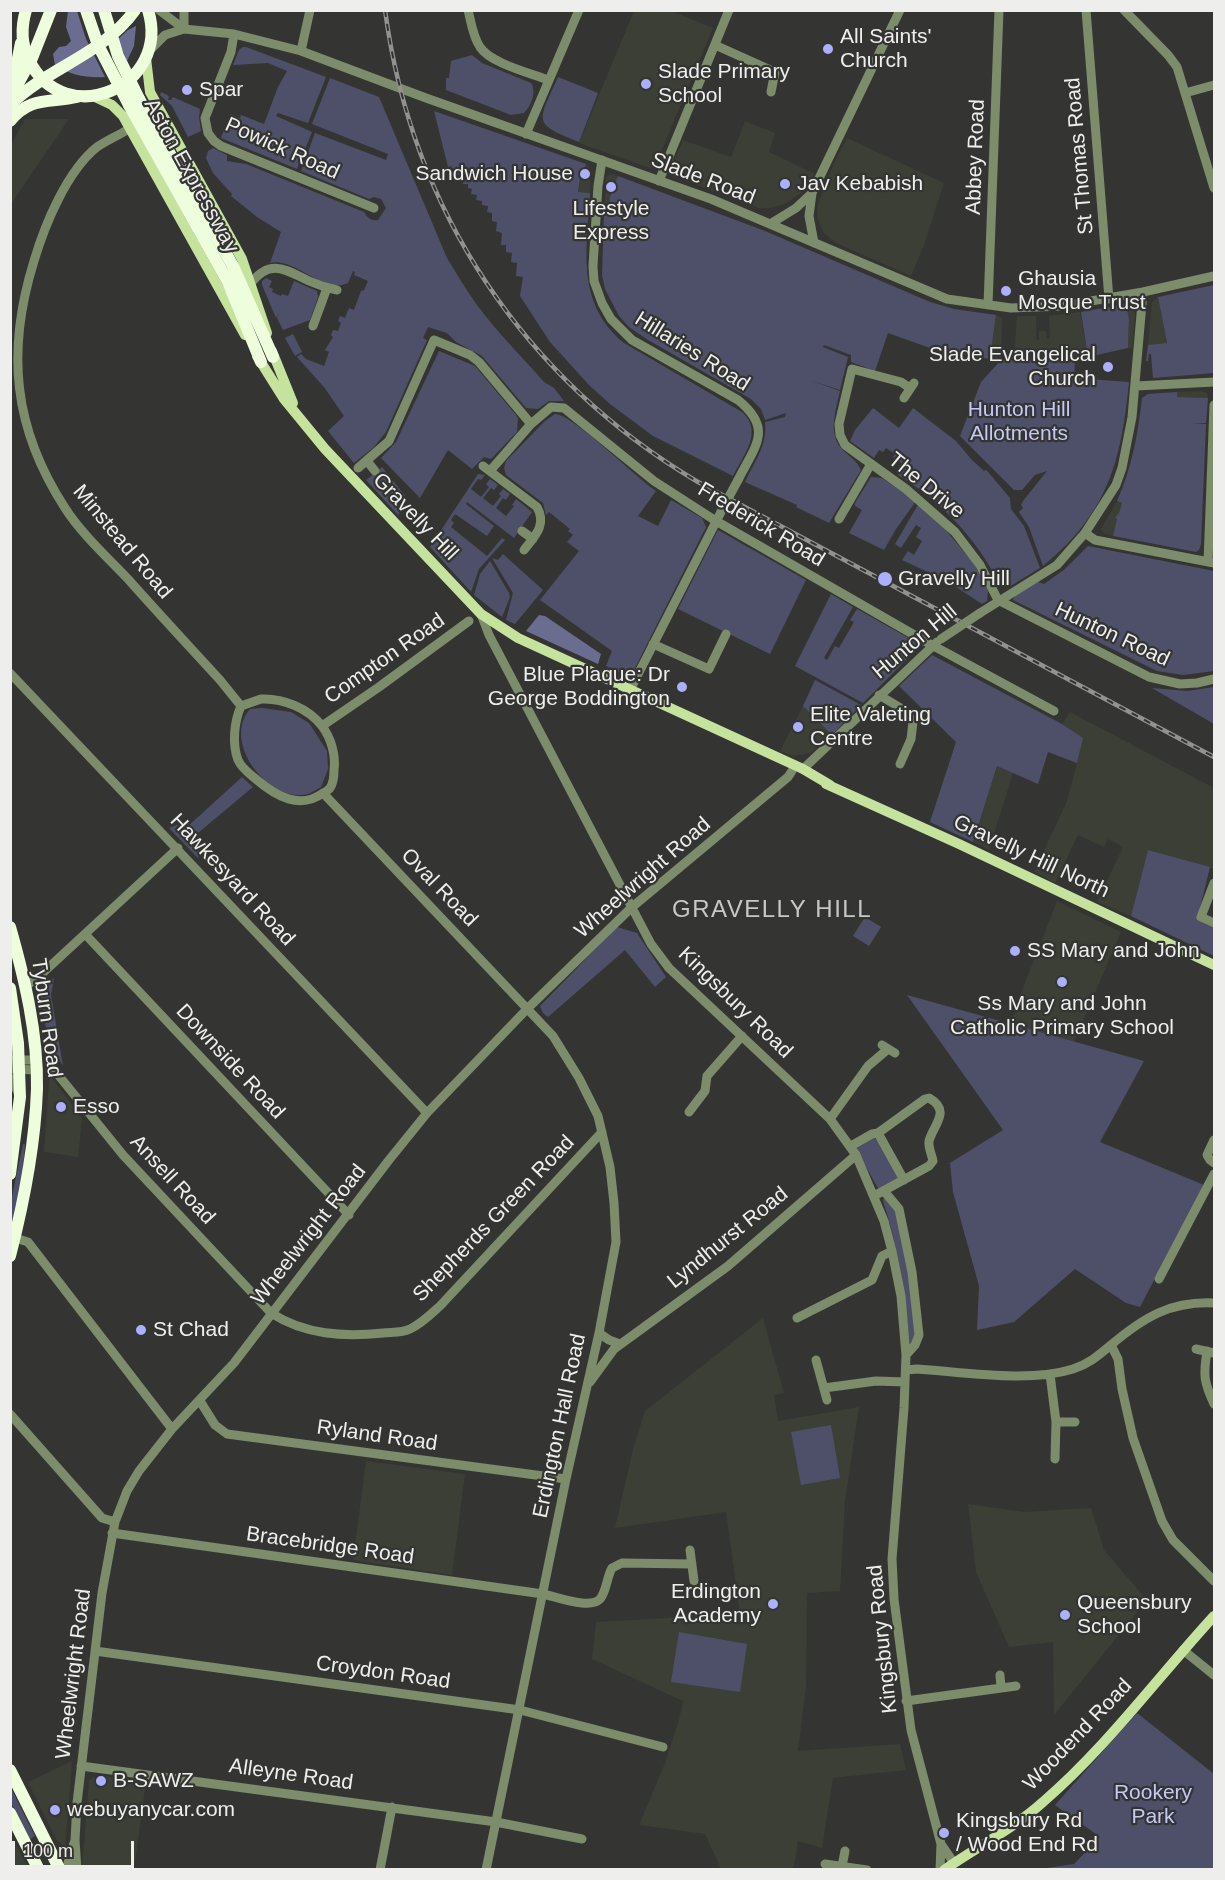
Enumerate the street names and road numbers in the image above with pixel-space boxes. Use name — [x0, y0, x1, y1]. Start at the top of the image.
street label: St Thomas Road — [1061, 76, 1099, 236]
street label: Aston Expressway — [138, 94, 244, 258]
street label: Abbey Road — [961, 99, 991, 215]
street label: Powick Road — [221, 113, 343, 185]
street label: Slade Road — [647, 148, 759, 210]
street label: Hillaries Road — [630, 307, 754, 397]
street label: The Drive — [883, 448, 969, 524]
street label: Gravelly Hill — [367, 468, 463, 566]
street label: Frederick Road — [693, 477, 829, 573]
street label: Minstead Road — [67, 480, 177, 604]
street label: Hunton Road — [1051, 597, 1173, 673]
street label: Hunton Hill — [868, 599, 962, 685]
street label: Compton Road — [320, 608, 450, 710]
street label: Hawkesyard Road — [164, 809, 300, 951]
street label: Gravelly Hill North — [949, 810, 1113, 904]
street label: Wheelwright Road — [570, 812, 716, 944]
street label: Oval Road — [395, 844, 483, 932]
street label: Kingsbury Road — [673, 942, 797, 1064]
street label: Tyburn Road — [25, 957, 67, 1079]
street label: Downside Road — [170, 999, 290, 1125]
street label: Ansell Road — [124, 1130, 220, 1230]
street label: Shepherds Green Road — [408, 1130, 580, 1308]
street label: Wheelwright Road — [246, 1160, 372, 1310]
street label: Lyndhurst Road — [663, 1182, 793, 1294]
street label: Erdington Hall Road — [528, 1331, 592, 1521]
street label: Ryland Road — [315, 1415, 439, 1457]
street label: Bracebridge Road — [244, 1522, 416, 1570]
street label: Kingsbury Road — [863, 1563, 903, 1715]
street label: Wheelwright Road — [51, 1587, 97, 1761]
street label: Croydon Road — [314, 1651, 452, 1695]
street label: Woodend Road — [1018, 1674, 1138, 1796]
street label: Alleyne Road — [227, 1754, 355, 1796]

